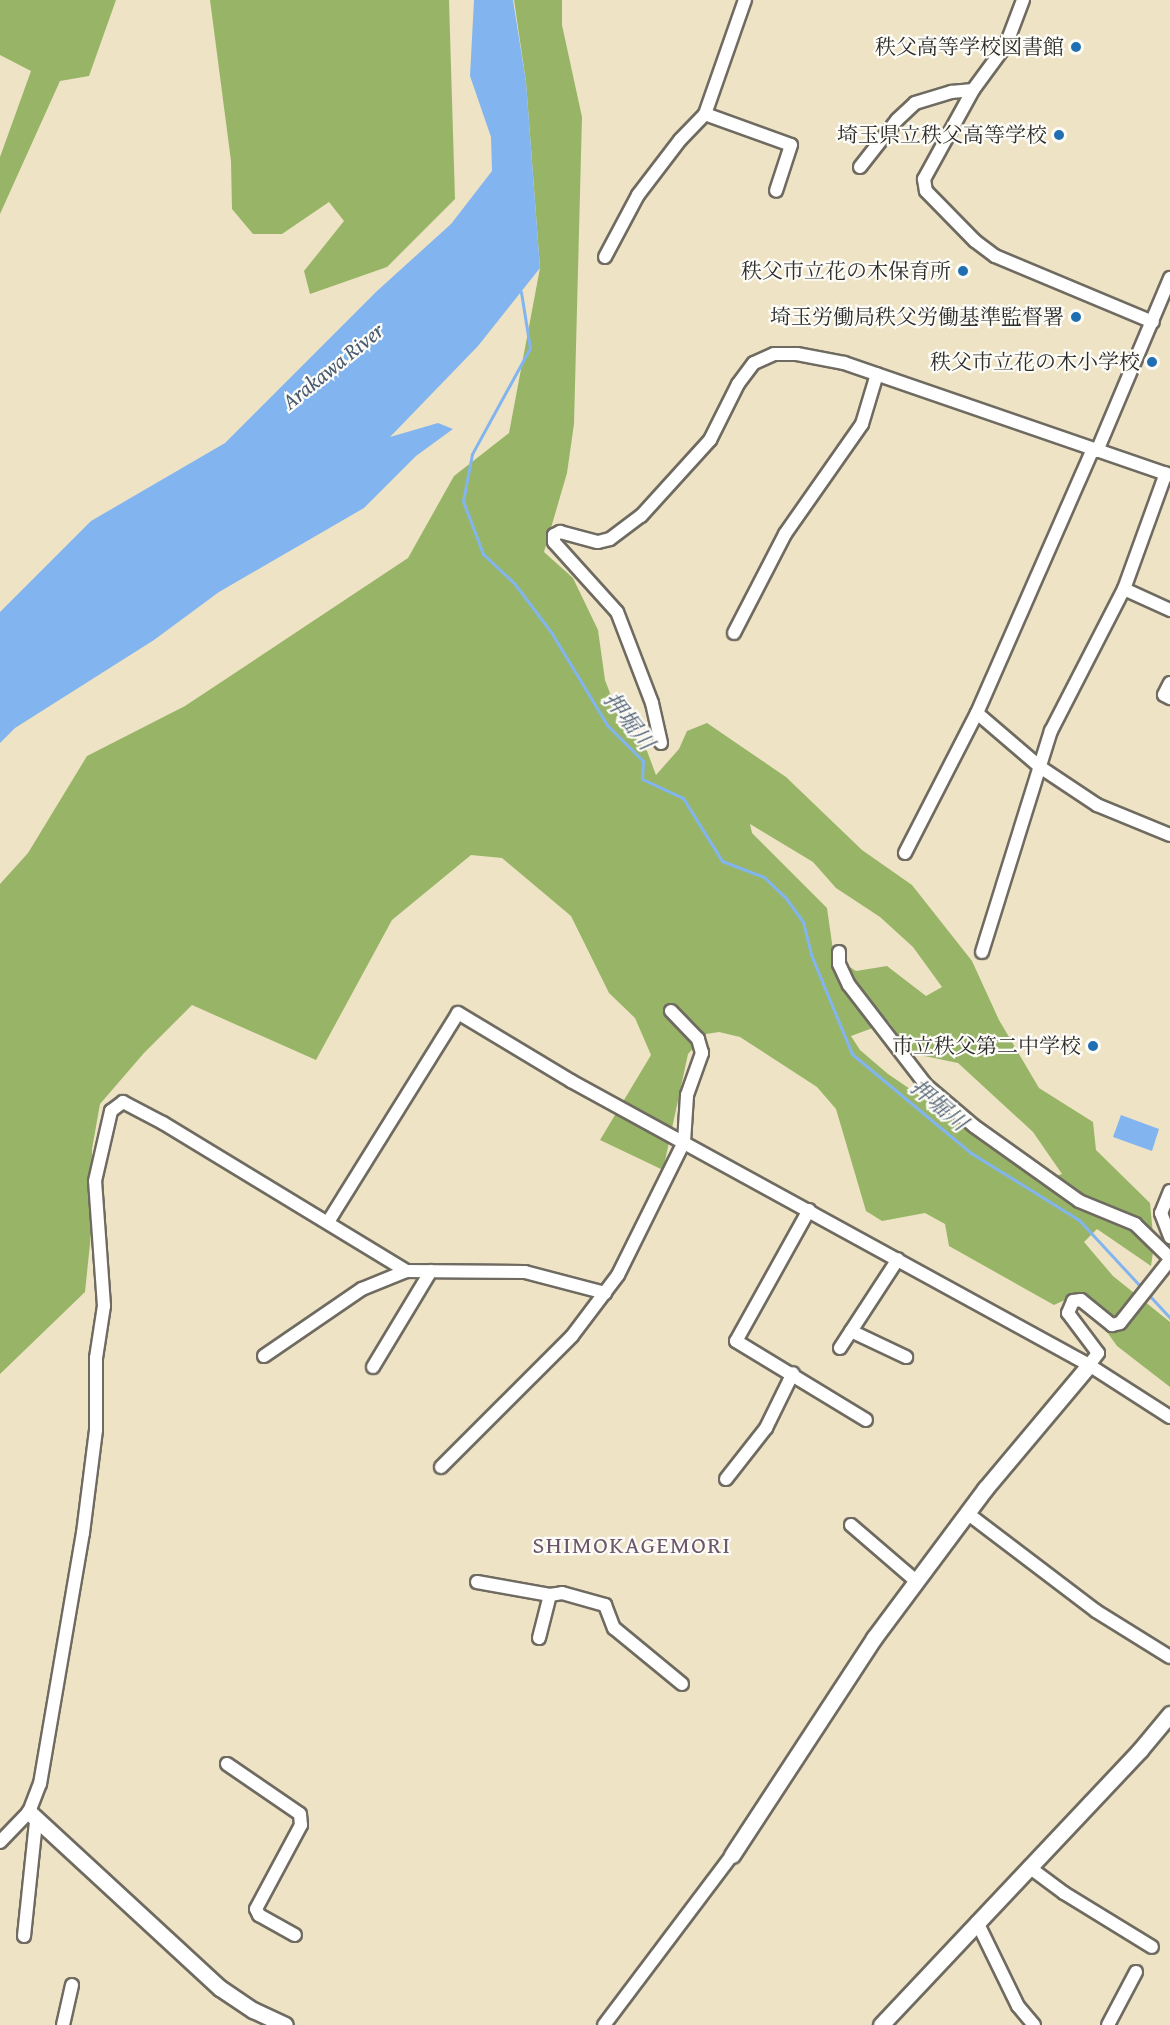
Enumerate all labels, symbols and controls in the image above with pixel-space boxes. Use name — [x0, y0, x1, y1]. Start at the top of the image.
place label: 秩父高等学校図書館 — [875, 34, 1064, 60]
marker: 秩父高等学校図書館 — [1069, 40, 1083, 54]
place label: 埼玉県立秩父高等学校 — [837, 122, 1047, 148]
marker: 埼玉県立秩父高等学校 — [1052, 128, 1066, 142]
place label: 秩父市立花の木保育所 — [741, 258, 951, 284]
marker: 秩父市立花の木保育所 — [956, 264, 970, 278]
place label: 埼玉労働局秩父労働基準監督署 — [770, 304, 1064, 330]
marker: 埼玉労働局秩父労働基準監督署 — [1069, 310, 1083, 324]
water label: Arakawa River — [277, 317, 389, 415]
place label: 秩父市立花の木小学校 — [930, 349, 1140, 375]
marker: 秩父市立花の木小学校 — [1145, 355, 1159, 369]
water label: 押堀川 — [598, 687, 660, 755]
place label: 市立秩父第二中学校 — [892, 1033, 1081, 1059]
marker: 市立秩父第二中学校 — [1086, 1039, 1100, 1053]
water label: 押堀川 — [905, 1074, 973, 1136]
district label: SHIMOKAGEMORI — [533, 1531, 731, 1559]

